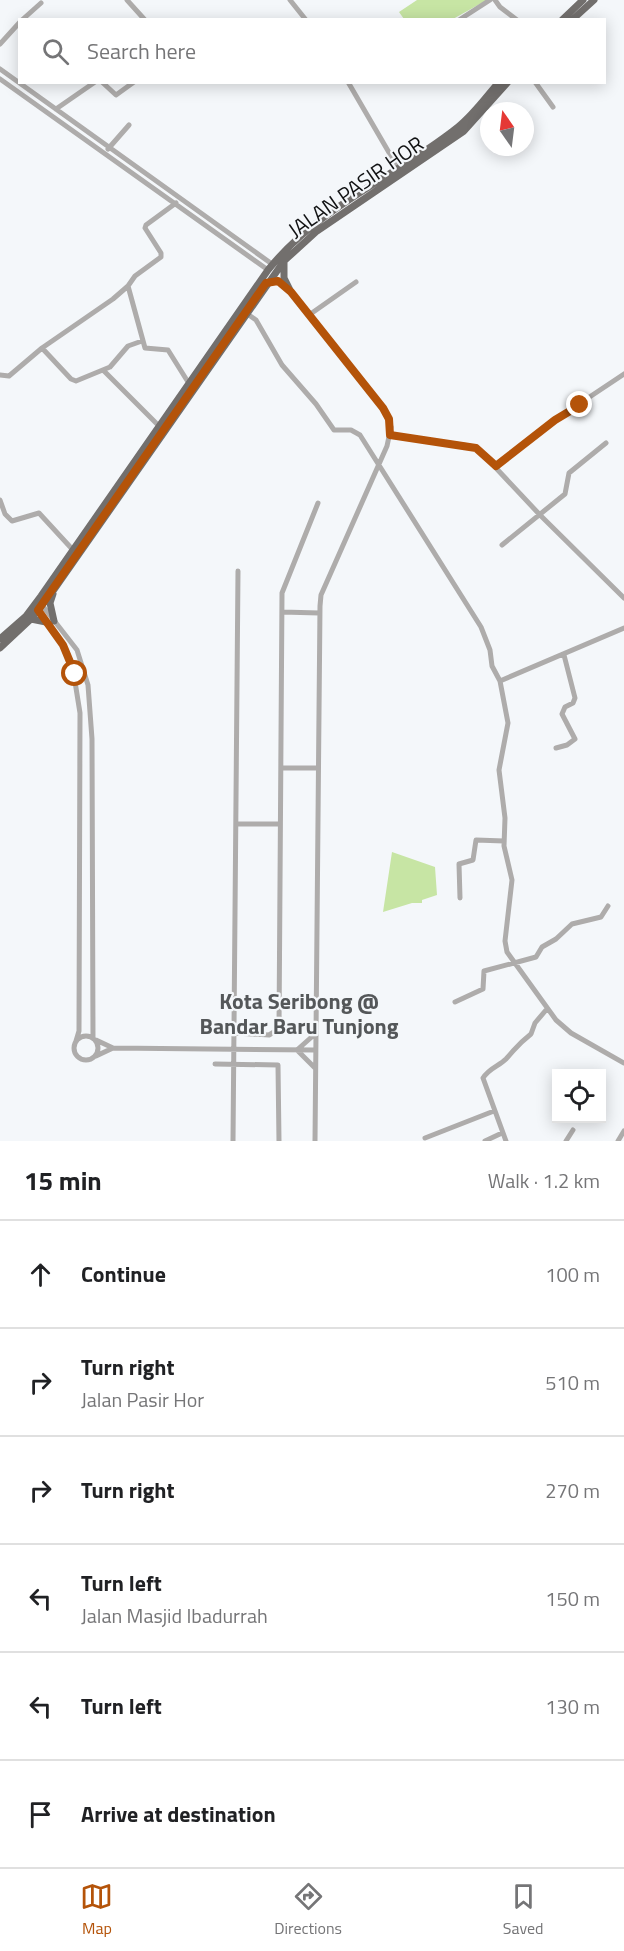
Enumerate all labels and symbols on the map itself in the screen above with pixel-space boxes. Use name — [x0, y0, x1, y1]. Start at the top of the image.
north arrow — [480, 102, 534, 156]
street label: JALAN PASIR HOR — [281, 127, 430, 245]
route end — [566, 391, 592, 417]
route start — [61, 660, 87, 686]
district label: Kota Seribong @ Bandar Baru Tunjong — [199, 984, 399, 1043]

